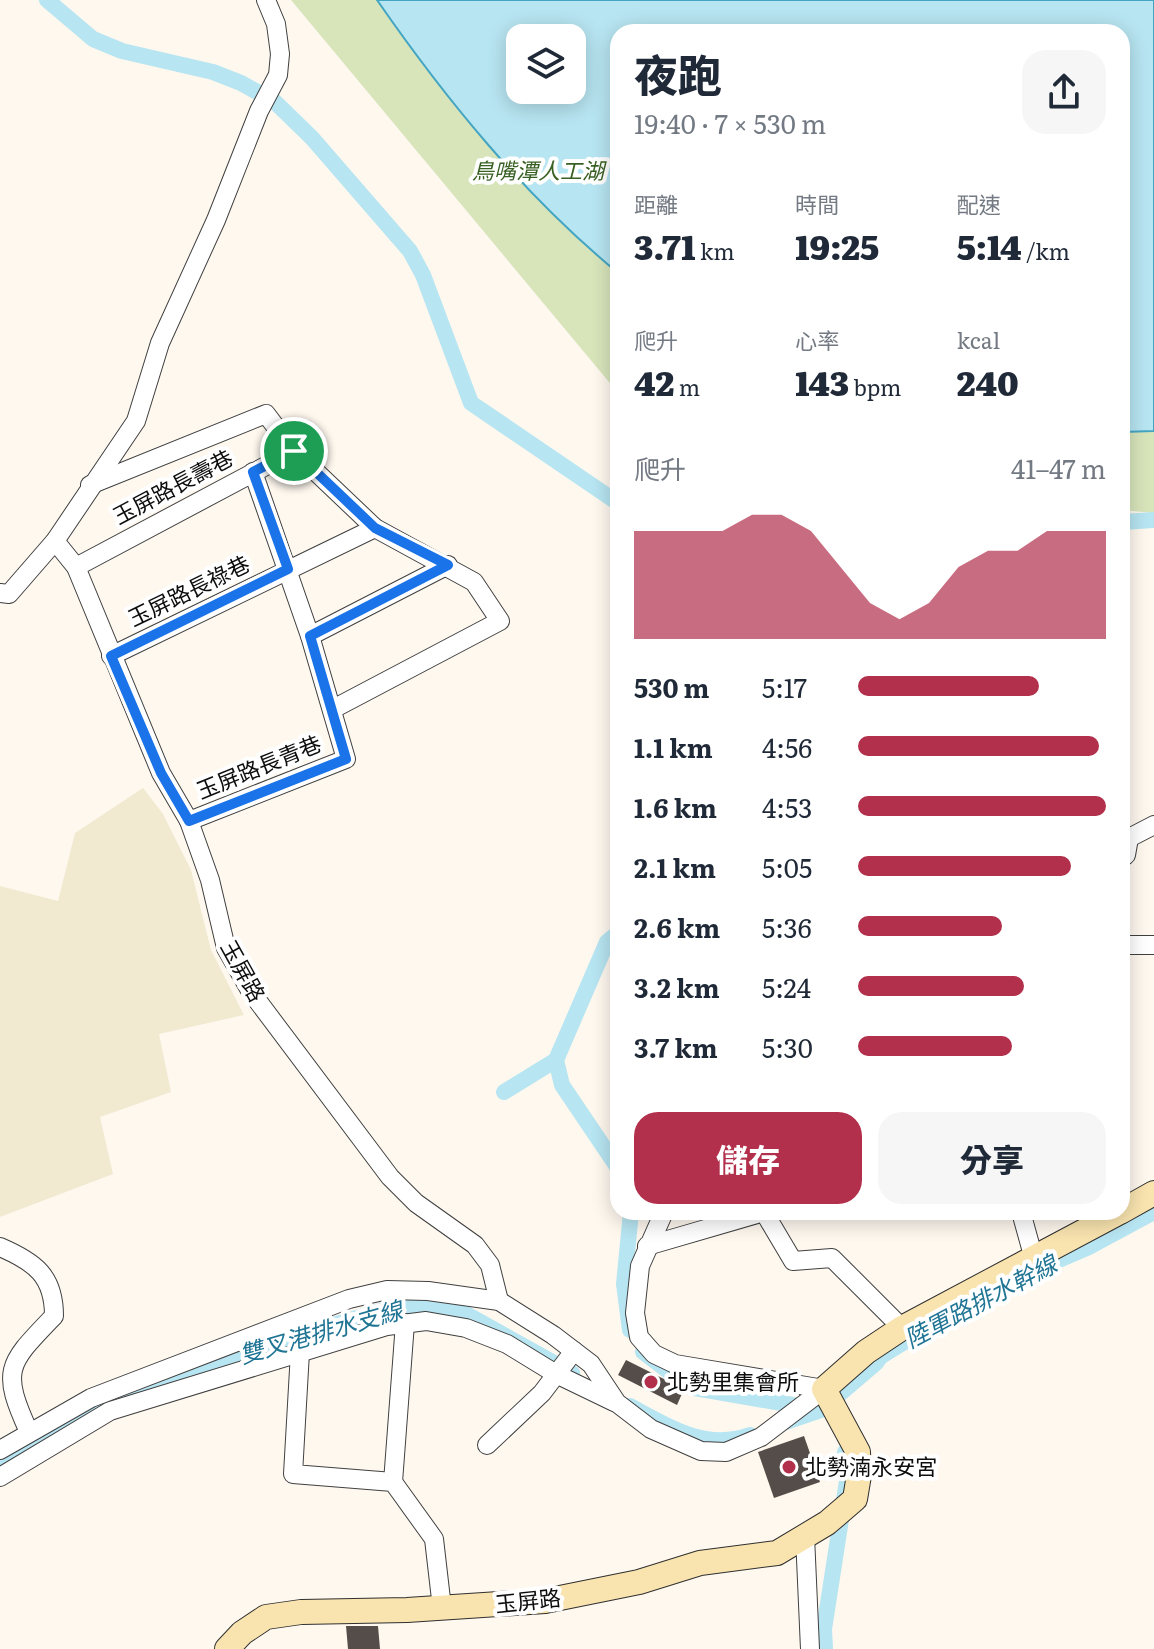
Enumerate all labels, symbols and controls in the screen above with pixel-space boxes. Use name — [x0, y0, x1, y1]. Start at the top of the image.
map controls — [506, 24, 586, 104]
button: layers — [506, 24, 586, 104]
text: 夜跑 — [634, 40, 722, 106]
button: share — [1022, 50, 1106, 134]
text: 19:40 · 7 × 530 m — [634, 103, 826, 142]
park label: 鳥嘴潭人工湖 — [472, 153, 607, 186]
text: 距離 — [634, 187, 678, 220]
text: 時間 — [795, 187, 839, 220]
text: 配速 — [957, 187, 1001, 220]
text: 3.71 — [634, 220, 696, 270]
text: 19:25 — [795, 220, 879, 270]
text: 5:14 — [957, 220, 1022, 270]
text: km — [696, 234, 735, 267]
text: /km — [1022, 234, 1070, 267]
text: 爬升 — [634, 323, 678, 356]
text: 心率 — [795, 323, 839, 356]
text: kcal — [957, 323, 1000, 356]
text: 42 — [634, 356, 674, 406]
text: 143 — [795, 356, 849, 406]
text: 240 — [957, 356, 1019, 406]
text: m — [674, 370, 700, 403]
text: bpm — [849, 370, 901, 403]
pin — [260, 417, 328, 485]
icon: arrive — [272, 429, 316, 473]
street label: 玉屏路長壽巷 — [106, 440, 238, 531]
text: 爬升 — [634, 448, 686, 487]
text: 41–47 m — [1011, 448, 1106, 487]
street label: 玉屏路長祿巷 — [122, 546, 255, 633]
text: 530 m — [634, 667, 710, 706]
text: 5:17 — [762, 667, 807, 706]
street label: 玉屏路長青巷 — [191, 726, 326, 806]
text: 1.1 km — [634, 727, 713, 766]
text: 4:56 — [762, 727, 812, 766]
text: 1.6 km — [634, 787, 717, 826]
text: 4:53 — [762, 787, 812, 826]
text: 2.1 km — [634, 847, 716, 886]
text: 5:05 — [762, 847, 812, 886]
text: 2.6 km — [634, 907, 720, 946]
text: 5:36 — [762, 907, 812, 946]
street label: 玉屏路 — [214, 933, 275, 1007]
text: 3.2 km — [634, 967, 720, 1006]
text: 5:24 — [762, 967, 811, 1006]
text: 3.7 km — [634, 1027, 718, 1066]
text: 5:30 — [762, 1027, 813, 1066]
button: 儲存 — [634, 1112, 862, 1204]
button: 分享 — [878, 1112, 1106, 1204]
water label: 陸軍路排水幹線 — [897, 1243, 1065, 1355]
water label: 雙叉港排水支線 — [235, 1290, 409, 1371]
place label: 北勢里集會所 — [667, 1364, 799, 1397]
marker: 北勢里集會所 — [642, 1373, 660, 1391]
place label: 北勢湳永安宮 — [805, 1449, 937, 1482]
marker: 北勢湳永安宮 — [780, 1458, 798, 1476]
street label: 玉屏路 — [493, 1580, 562, 1619]

